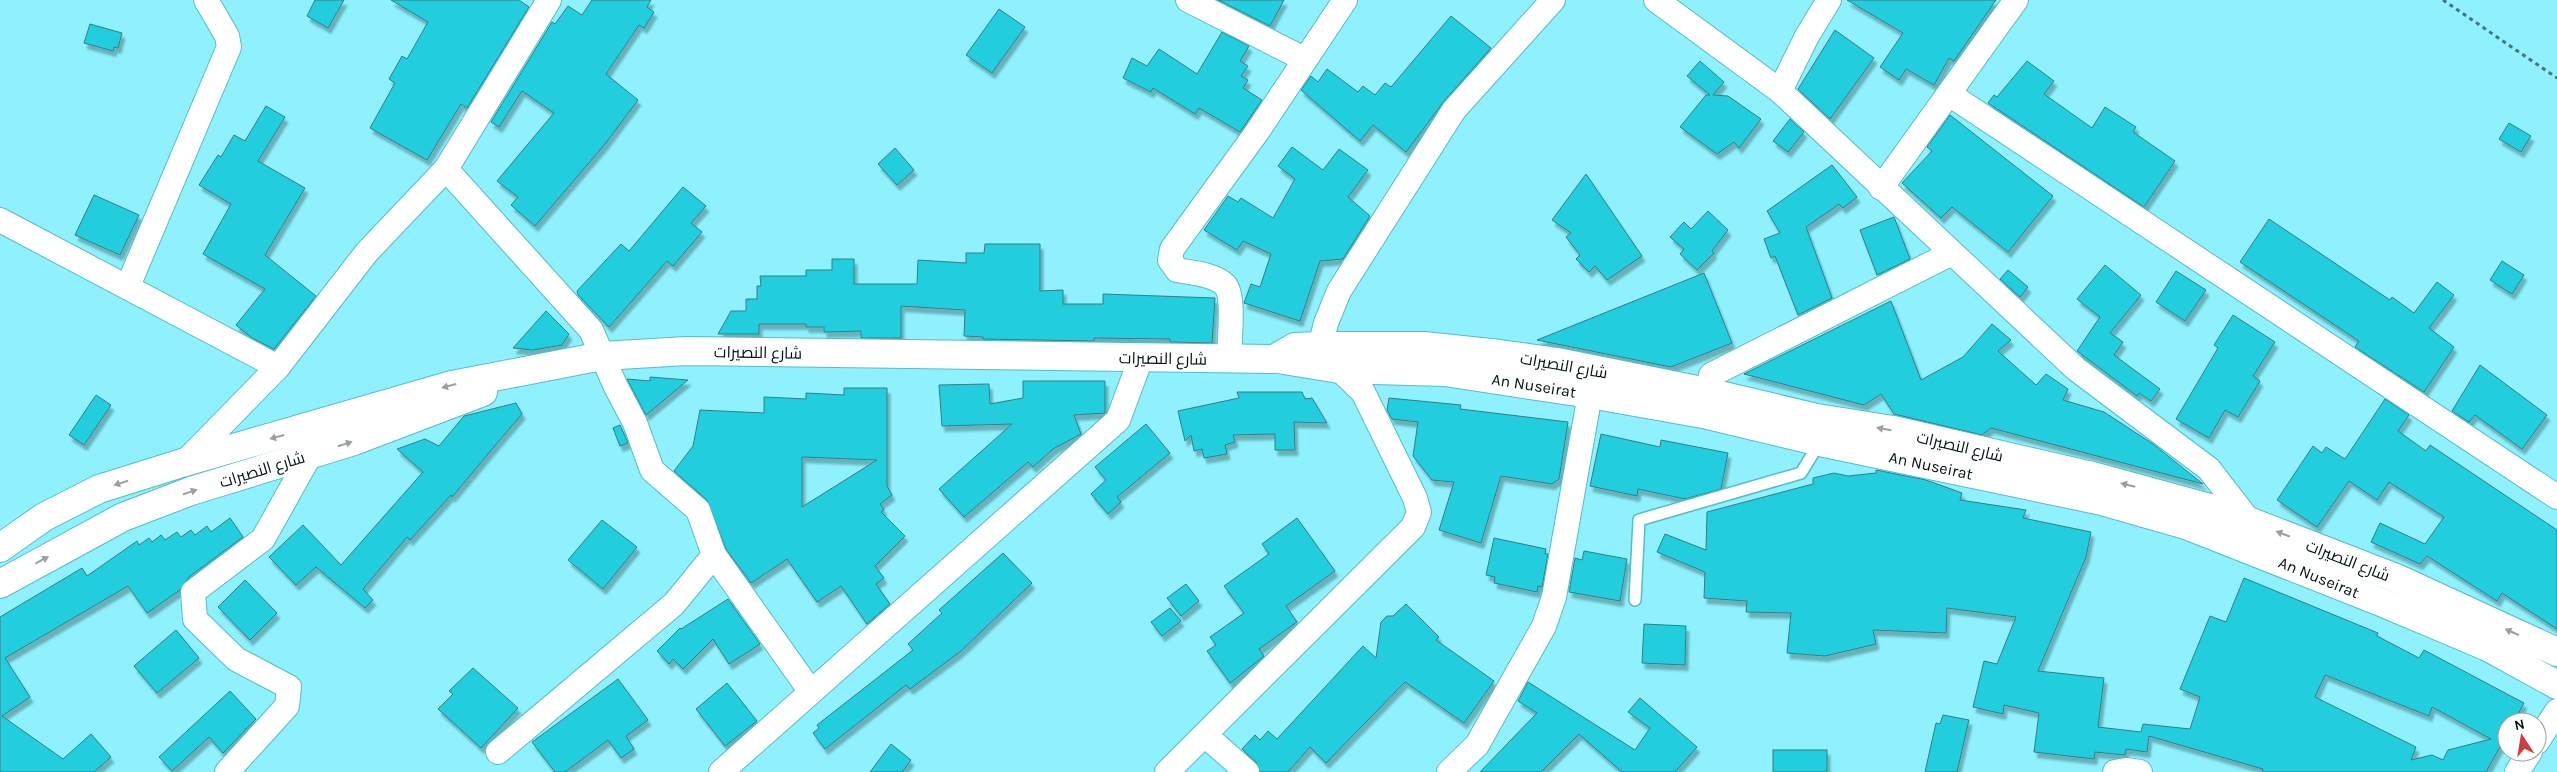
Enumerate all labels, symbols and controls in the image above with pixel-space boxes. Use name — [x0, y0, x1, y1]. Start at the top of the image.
street label: شارع النصيرات — [714, 342, 802, 365]
street label: شارع النصيرات — [1119, 348, 1207, 371]
street label: شارع النصيرات — [1518, 348, 1609, 384]
street label: An Nuseirat — [1490, 369, 1578, 402]
one-way arrow — [442, 382, 457, 390]
one-way arrow — [1876, 425, 1892, 433]
street label: شارع النصيرات — [1914, 427, 2005, 468]
one-way arrow — [269, 433, 284, 441]
one-way arrow — [338, 440, 353, 448]
street label: شارع النصيرات — [217, 447, 308, 493]
street label: An Nuseirat — [1887, 447, 1975, 484]
one-way arrow — [113, 479, 128, 487]
one-way arrow — [2120, 481, 2135, 489]
one-way arrow — [182, 488, 197, 495]
one-way arrow — [2275, 530, 2290, 537]
street label: شارع النصيرات — [2302, 536, 2392, 587]
street label: An Nuseirat — [2276, 553, 2362, 602]
one-way arrow — [35, 556, 50, 564]
one-way arrow — [2505, 628, 2519, 636]
north arrow — [2497, 712, 2547, 762]
text: N — [2513, 715, 2526, 734]

